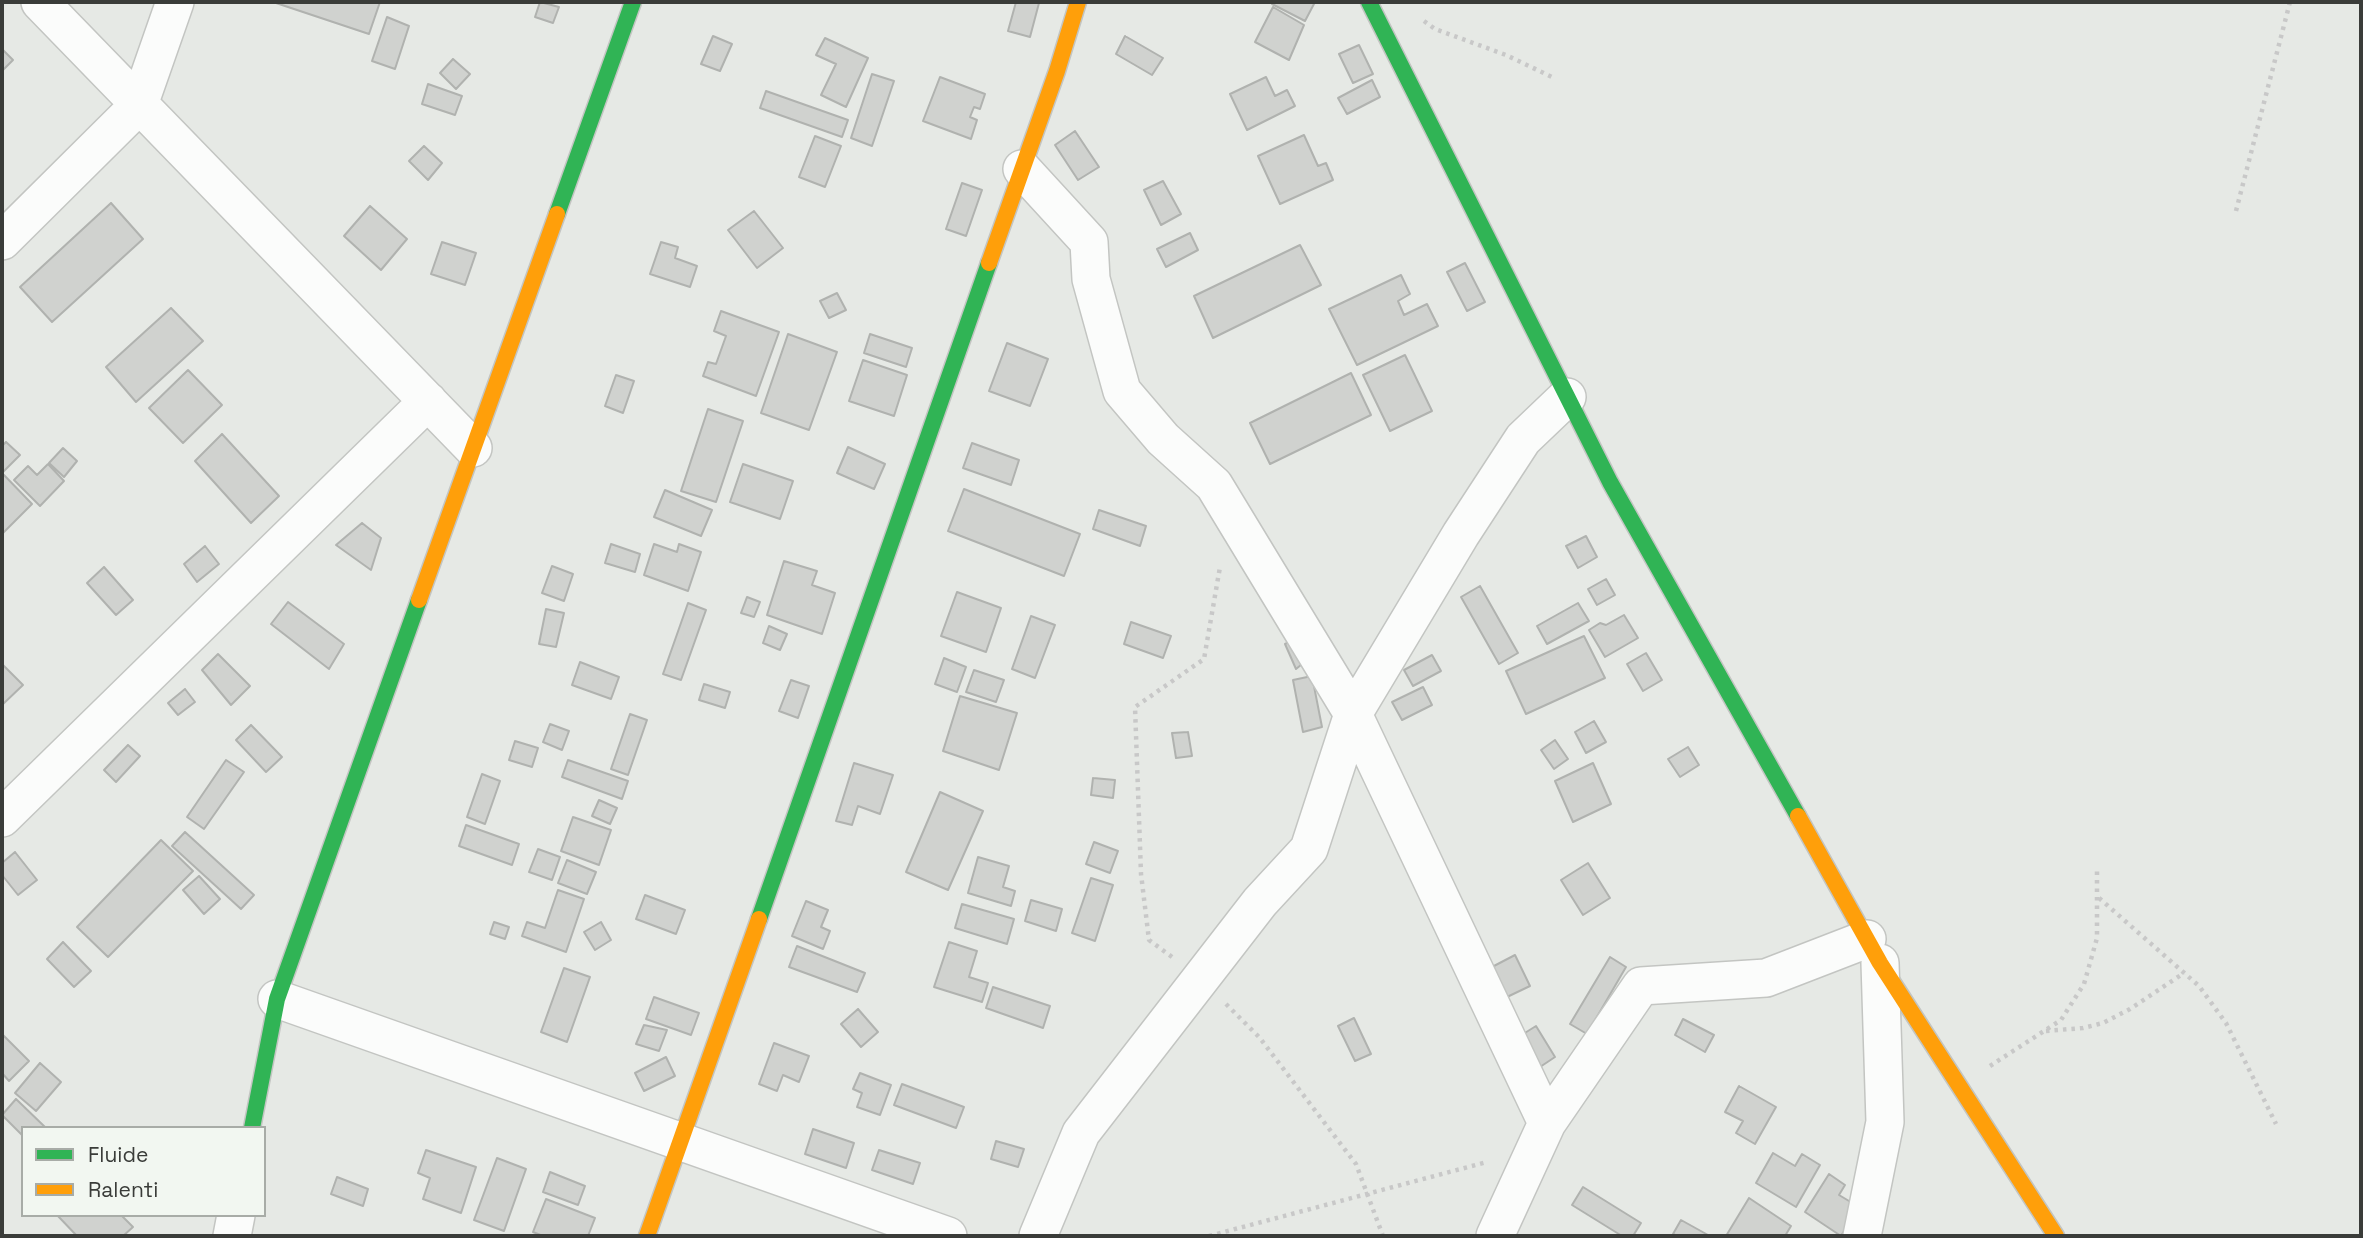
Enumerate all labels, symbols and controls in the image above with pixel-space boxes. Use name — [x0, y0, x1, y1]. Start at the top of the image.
legend — [21, 1126, 266, 1217]
text: Fluide — [88, 1141, 148, 1168]
text: Ralenti — [88, 1176, 158, 1203]

